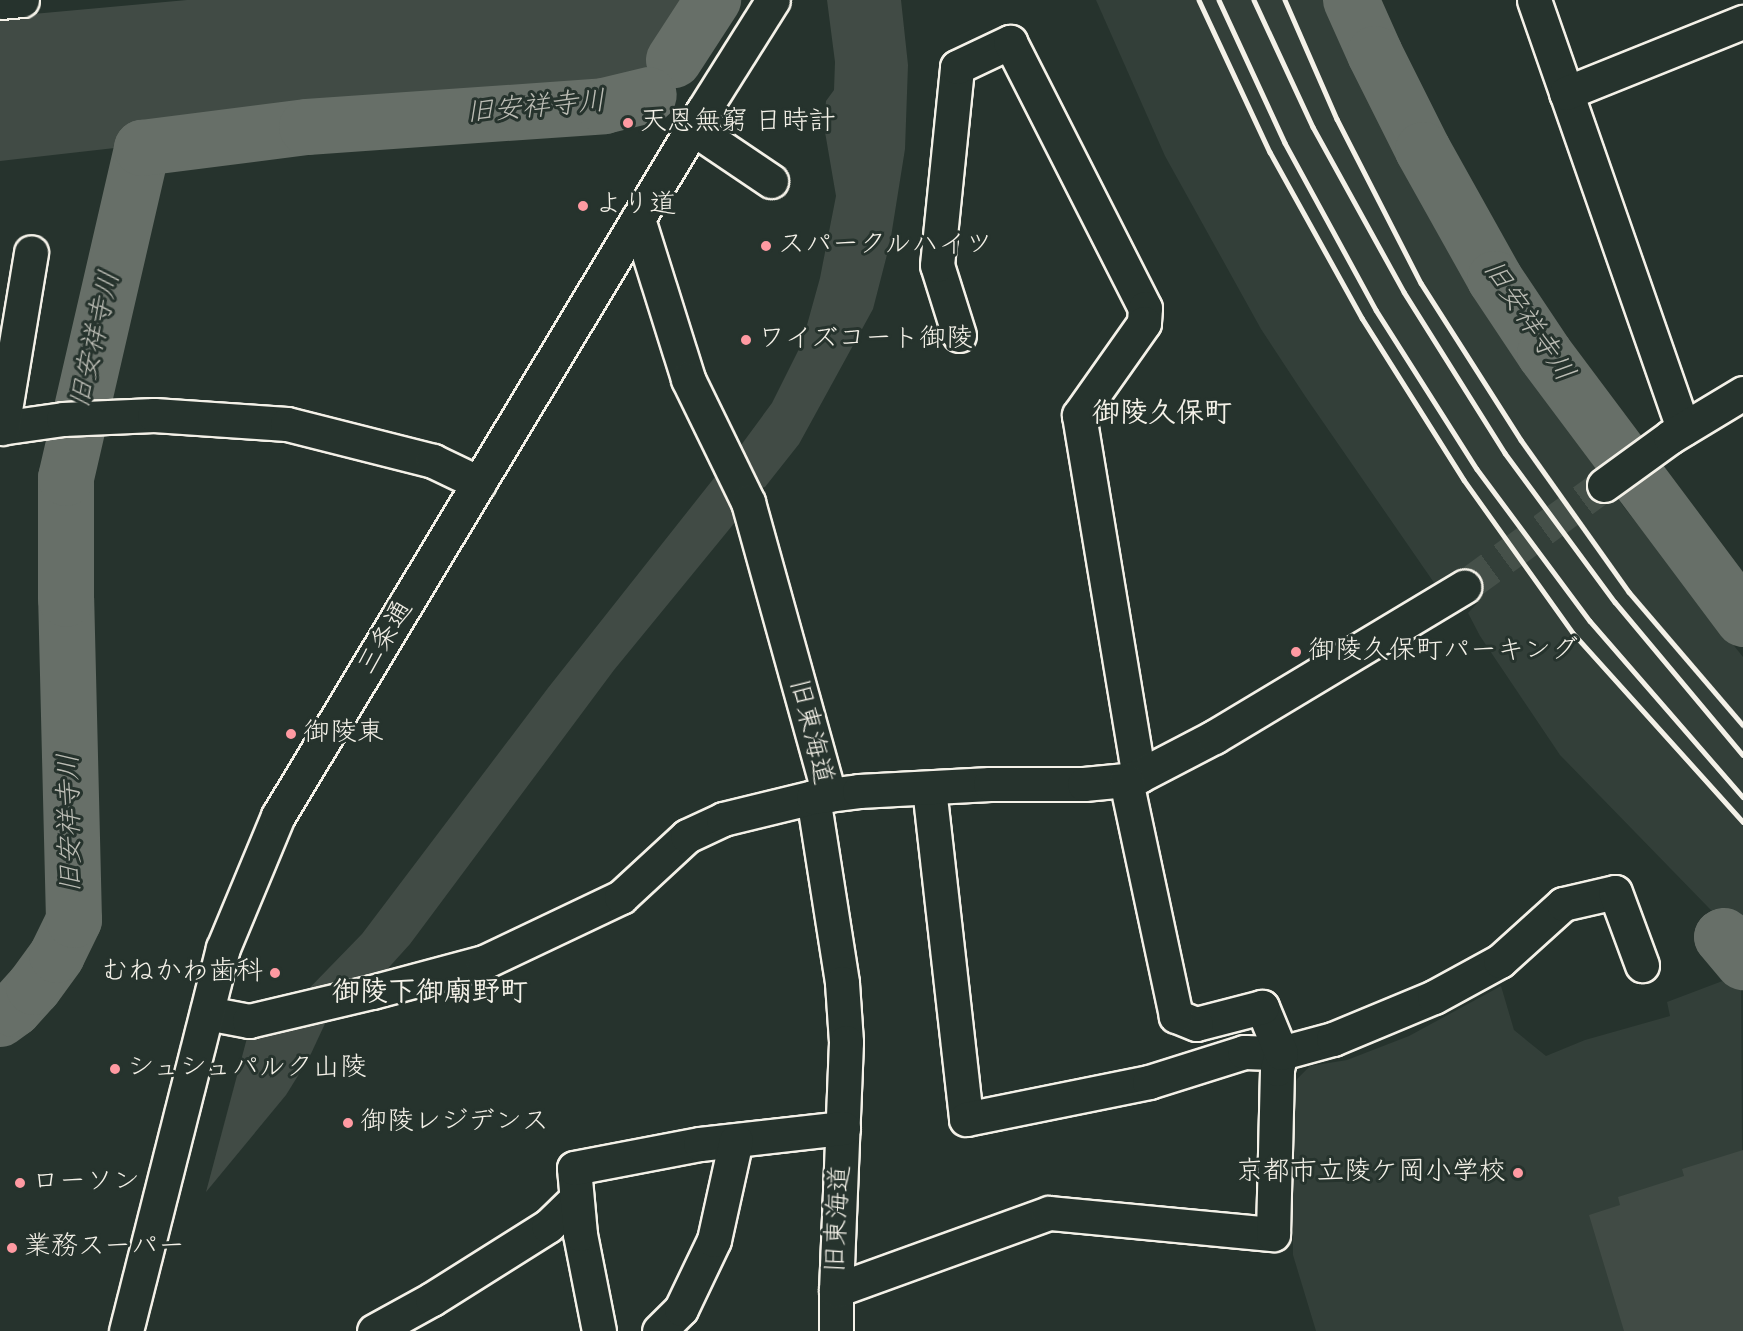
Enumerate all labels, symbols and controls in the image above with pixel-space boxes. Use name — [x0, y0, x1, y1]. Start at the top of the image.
water label: 旧安祥寺川 — [465, 86, 607, 132]
place label: 天恩無窮 日時計 — [640, 107, 836, 139]
marker: 天恩無窮 日時計 — [621, 116, 635, 130]
place label: より道 — [595, 190, 676, 222]
marker: より道 — [576, 199, 590, 213]
place label: スパークルハイツ — [778, 230, 994, 262]
marker: スパークルハイツ — [759, 239, 773, 253]
water label: 旧安祥寺川 — [1474, 255, 1580, 389]
water label: 旧安祥寺川 — [65, 268, 129, 412]
place label: ワイズコート御陵 — [758, 324, 974, 356]
marker: ワイズコート御陵 — [739, 333, 753, 347]
district label: 御陵久保町 — [1092, 398, 1232, 432]
street label: 三条通 — [351, 595, 421, 681]
place label: 御陵久保町パーキング — [1308, 636, 1578, 668]
marker: 御陵久保町パーキング — [1289, 645, 1303, 659]
street label: 旧東海道 — [781, 676, 839, 788]
place label: 御陵東 — [303, 718, 384, 750]
marker: 御陵東 — [284, 727, 298, 741]
water label: 旧安祥寺川 — [54, 753, 90, 893]
place label: むねかわ歯科 — [101, 957, 263, 989]
marker: むねかわ歯科 — [268, 966, 282, 980]
district label: 御陵下御廟野町 — [332, 977, 528, 1011]
place label: シュシュパルク山陵 — [127, 1053, 370, 1085]
marker: シュシュパルク山陵 — [108, 1062, 122, 1076]
place label: 御陵レジデンス — [360, 1107, 549, 1139]
marker: 御陵レジデンス — [341, 1116, 355, 1130]
place label: 京都市立陵ケ岡小学校 — [1236, 1157, 1506, 1189]
street label: 旧東海道 — [820, 1164, 858, 1274]
marker: 京都市立陵ケ岡小学校 — [1511, 1166, 1525, 1180]
place label: ローソン — [32, 1167, 140, 1199]
marker: ローソン — [13, 1176, 27, 1190]
place label: 業務スーパー — [24, 1232, 185, 1264]
marker: 業務スーパー — [5, 1241, 19, 1255]

